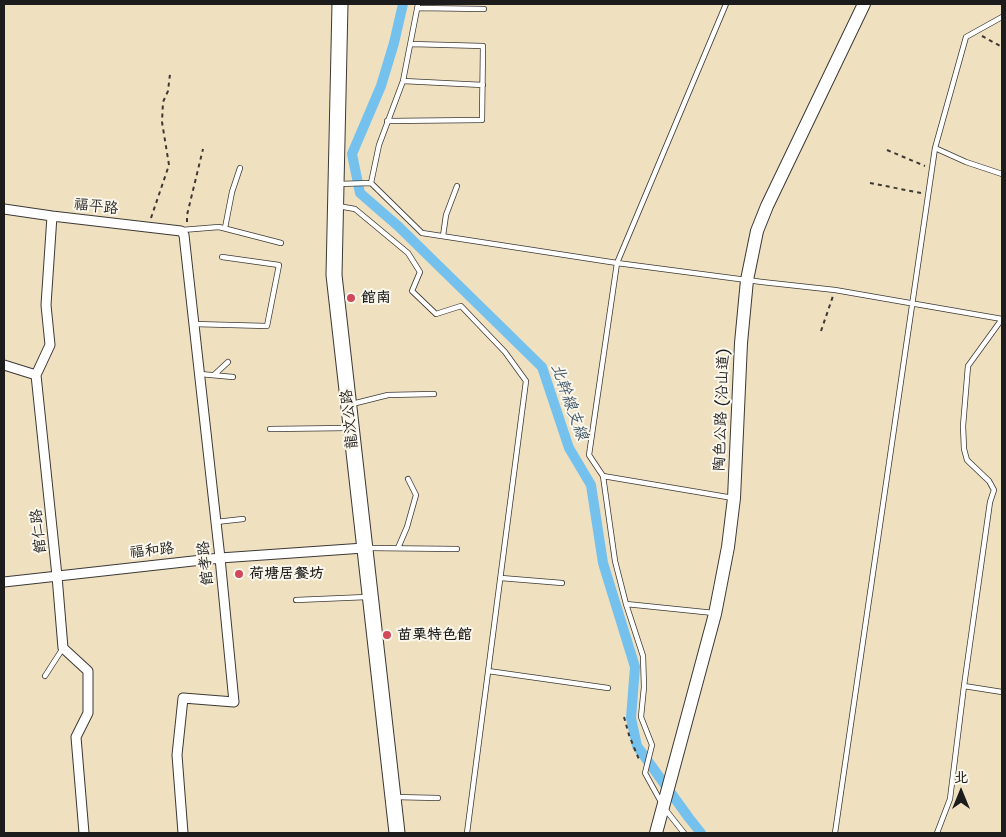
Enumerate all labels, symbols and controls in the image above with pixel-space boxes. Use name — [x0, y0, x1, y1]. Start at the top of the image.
street label: 福平路 — [73, 196, 119, 218]
place label: 館南 — [361, 289, 391, 307]
marker: 館南 — [345, 292, 357, 304]
street label: 陶色公路 (沿山道) — [711, 348, 733, 472]
water label: 北幹線支線 — [546, 361, 592, 443]
street label: 龍汶公路 — [338, 388, 362, 450]
street label: 館仁路 — [28, 508, 50, 554]
street label: 福和路 — [129, 540, 175, 562]
street label: 館孝路 — [195, 540, 217, 586]
place label: 荷塘居餐坊 — [249, 565, 324, 583]
marker: 荷塘居餐坊 — [233, 568, 245, 580]
place label: 苗栗特色館 — [397, 626, 472, 644]
marker: 苗栗特色館 — [381, 629, 393, 641]
north arrow — [936, 767, 986, 817]
text: 北 — [954, 768, 968, 786]

